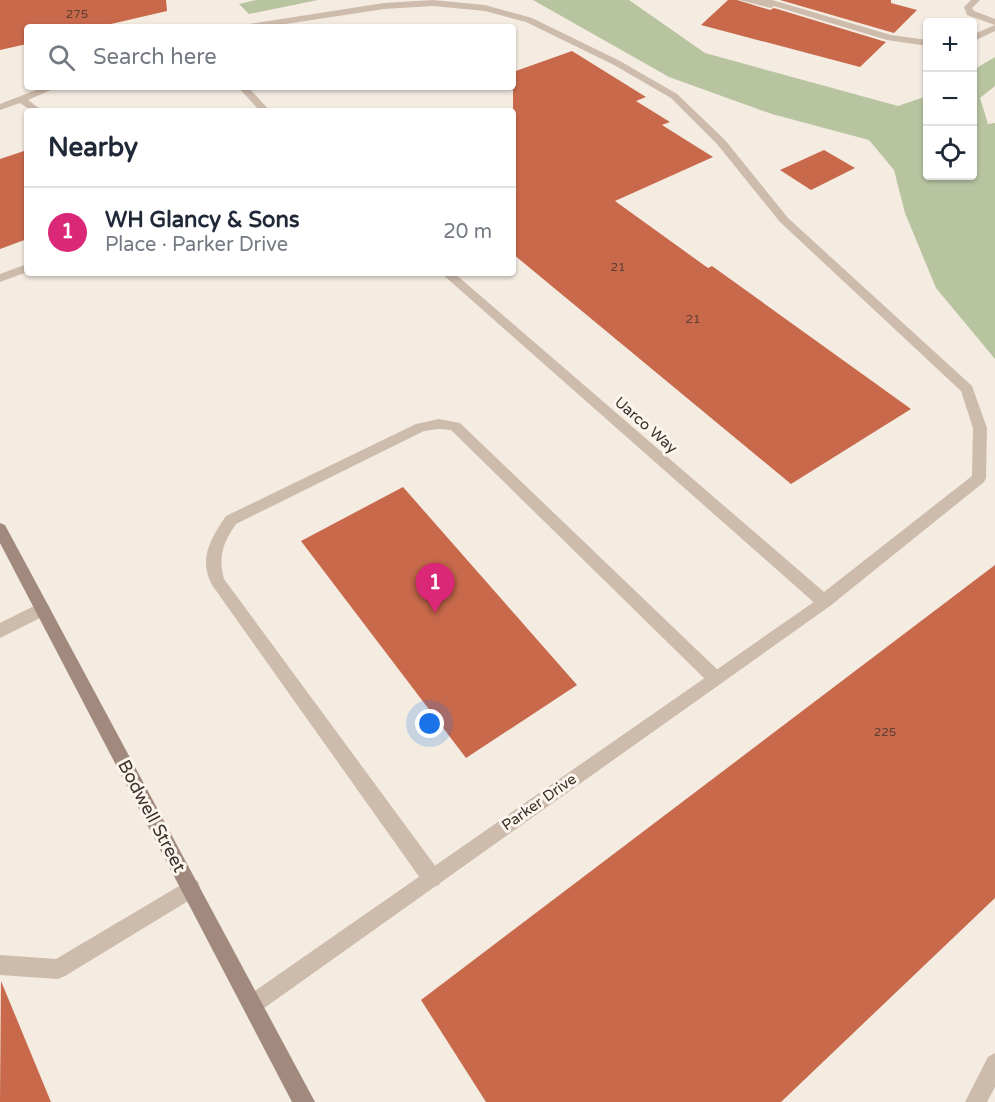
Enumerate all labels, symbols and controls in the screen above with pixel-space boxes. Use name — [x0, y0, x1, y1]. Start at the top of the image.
house number: 275 — [66, 7, 88, 21]
map controls — [923, 18, 977, 180]
button: + — [923, 18, 977, 72]
search box — [24, 24, 516, 90]
icon: search — [45, 41, 78, 74]
text: Search here — [93, 44, 217, 70]
button: − — [923, 72, 977, 126]
button: locate — [923, 126, 977, 180]
text: Nearby — [48, 132, 138, 163]
text: WH Glancy & Sons — [105, 207, 299, 233]
text: 1 — [61, 220, 74, 244]
text: 20 m — [443, 220, 492, 244]
text: Place · Parker Drive — [105, 233, 288, 257]
house number: 21 — [610, 260, 626, 274]
house number: 21 — [685, 312, 701, 326]
street label: Uarco Way — [611, 393, 681, 457]
pin: 1 — [416, 564, 454, 613]
your location — [415, 709, 444, 738]
house number: 225 — [874, 725, 896, 739]
street label: Bodwell Street — [113, 756, 191, 876]
street label: Parker Drive — [498, 770, 580, 834]

